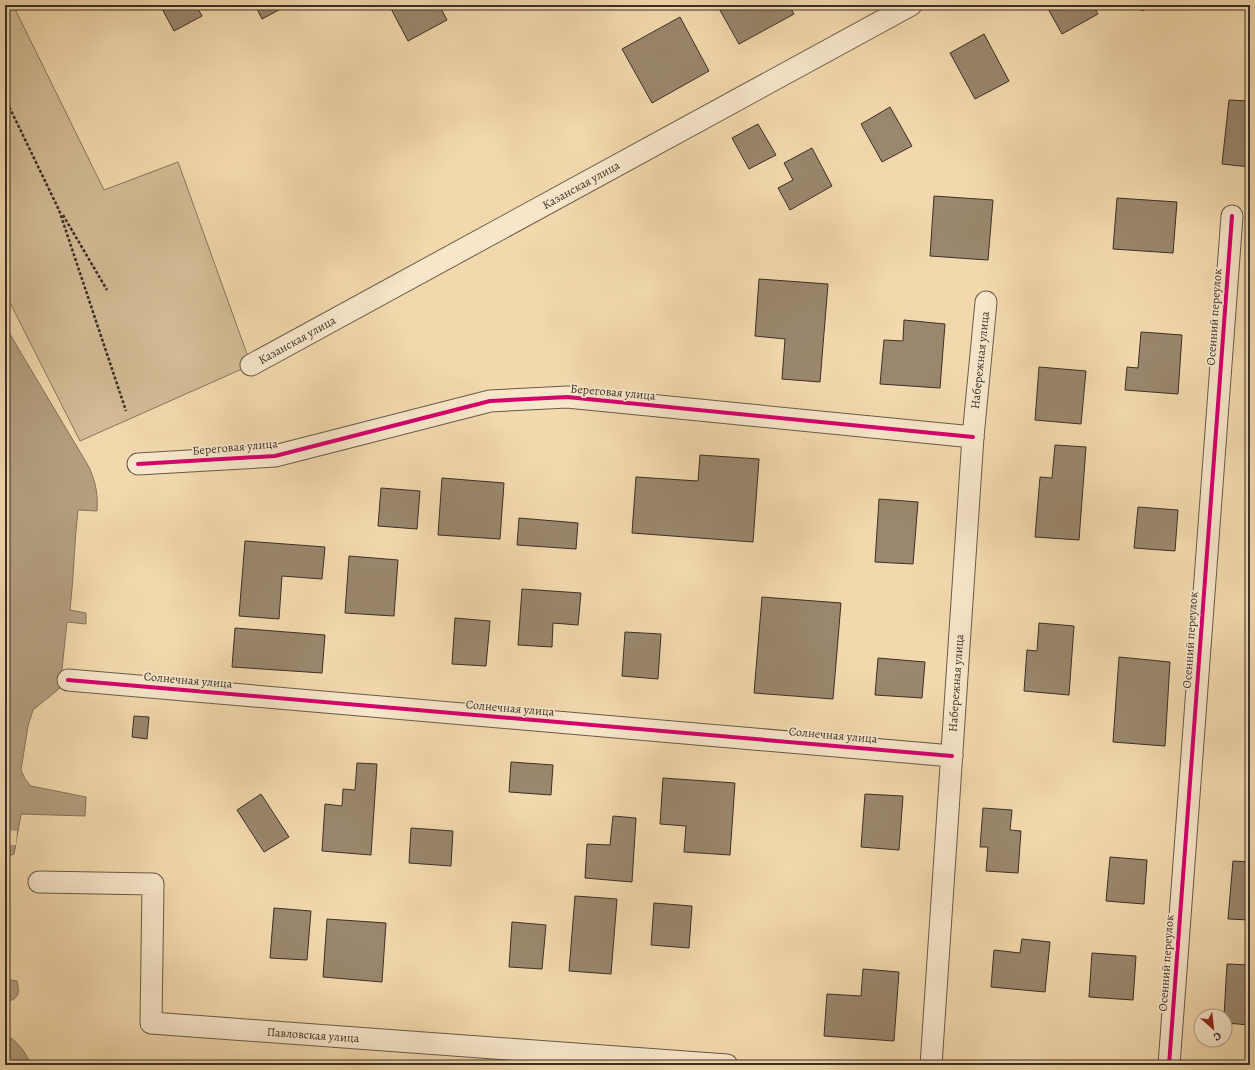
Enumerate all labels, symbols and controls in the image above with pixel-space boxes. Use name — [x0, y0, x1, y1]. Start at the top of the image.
street label: Казанская улица — [539, 157, 623, 213]
street label: Осенний переулок — [1203, 268, 1225, 366]
street label: Набережная улица — [967, 310, 993, 410]
street label: Казанская улица — [255, 312, 339, 368]
street label: Береговая улица — [570, 380, 657, 404]
street label: Береговая улица — [192, 435, 279, 459]
street label: Осенний переулок — [1179, 591, 1201, 689]
street label: Набережная улица — [945, 633, 967, 732]
street label: Солнечная улица — [143, 668, 233, 692]
street label: Солнечная улица — [465, 696, 555, 720]
street label: Солнечная улица — [788, 723, 878, 747]
street label: Осенний переулок — [1155, 914, 1177, 1012]
north arrow — [1193, 1008, 1233, 1048]
street label: Павловская улица — [266, 1024, 360, 1046]
text: С — [1211, 1028, 1224, 1045]

